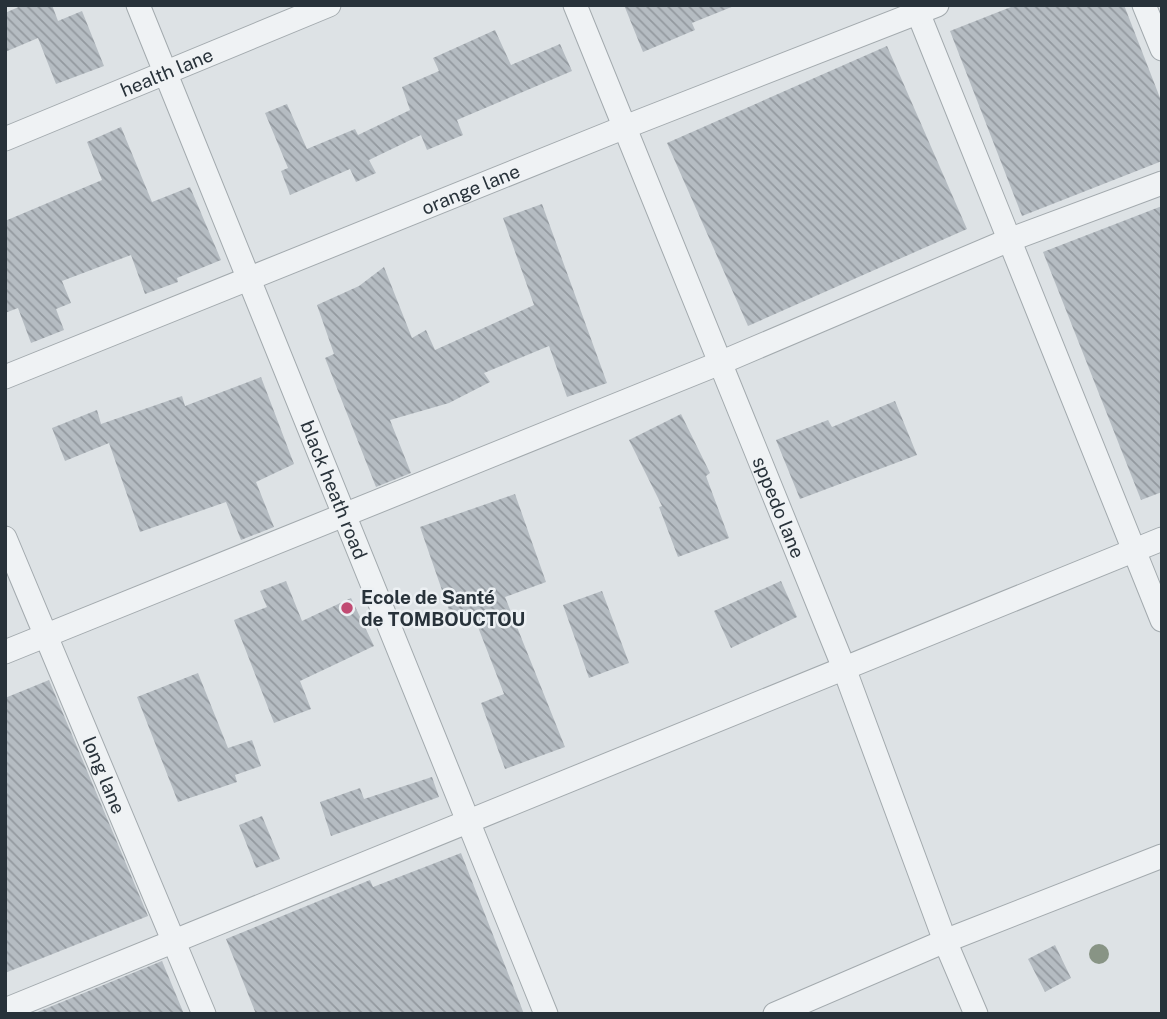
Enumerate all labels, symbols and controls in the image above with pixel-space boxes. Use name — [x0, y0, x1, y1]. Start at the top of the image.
street label: health lane — [117, 43, 216, 101]
street label: orange lane — [418, 160, 523, 219]
street label: black heath road — [296, 417, 372, 562]
street label: sppedo lane — [748, 453, 809, 561]
place label: Ecole de Santé de TOMBOUCTOU — [361, 586, 525, 630]
marker: Ecole de Santé de TOMBOUCTOU — [339, 600, 355, 616]
street label: long lane — [78, 733, 130, 817]

